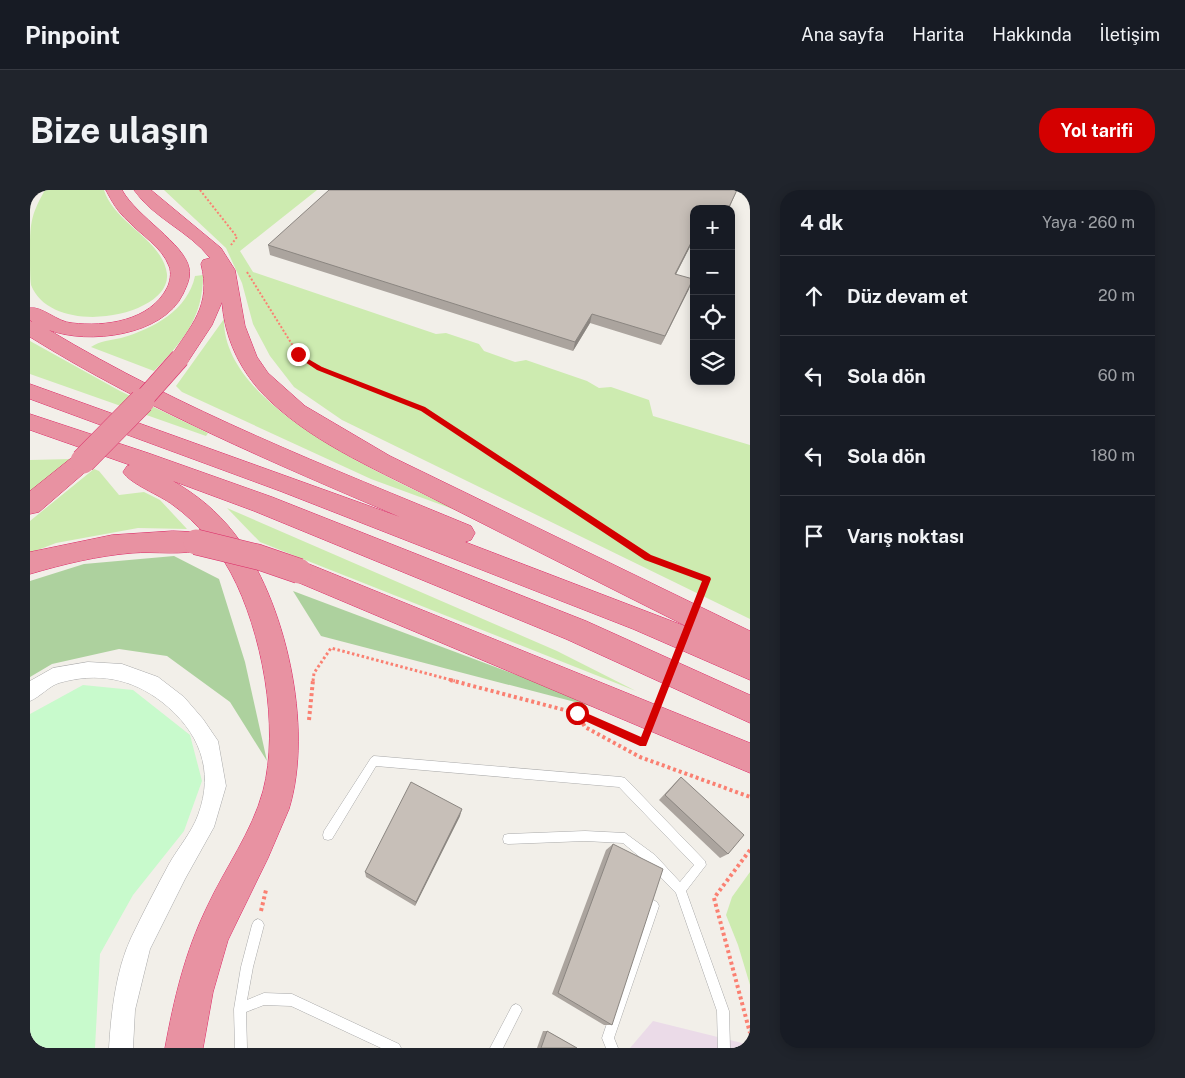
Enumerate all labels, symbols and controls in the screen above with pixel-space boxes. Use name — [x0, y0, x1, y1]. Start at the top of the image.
text: Pinpoint — [25, 21, 120, 49]
text: Ana sayfa — [801, 24, 884, 45]
text: Harita — [912, 24, 964, 45]
text: Hakkında — [992, 24, 1072, 45]
text: İletişim — [1100, 24, 1160, 45]
button: Yol tarifi — [1039, 108, 1155, 153]
text: Bize ulaşın — [30, 110, 209, 151]
map controls — [690, 205, 735, 385]
button: + — [690, 205, 735, 250]
text: 4 dk — [800, 210, 843, 235]
text: Yaya · 260 m — [1042, 213, 1135, 232]
button: − — [690, 250, 735, 295]
icon: ahead — [800, 282, 828, 310]
text: Düz devam et — [847, 285, 968, 307]
text: 20 m — [1098, 286, 1135, 305]
button: locate — [690, 295, 735, 340]
button: layers — [690, 340, 735, 385]
route end — [287, 343, 310, 366]
icon: left — [800, 362, 828, 390]
text: Sola dön — [847, 365, 926, 387]
text: 60 m — [1098, 366, 1135, 385]
icon: left — [800, 442, 828, 470]
text: Sola dön — [847, 445, 926, 467]
text: 180 m — [1091, 446, 1135, 465]
icon: arrive — [800, 522, 828, 550]
text: Varış noktası — [847, 525, 964, 547]
route start — [566, 702, 589, 725]

